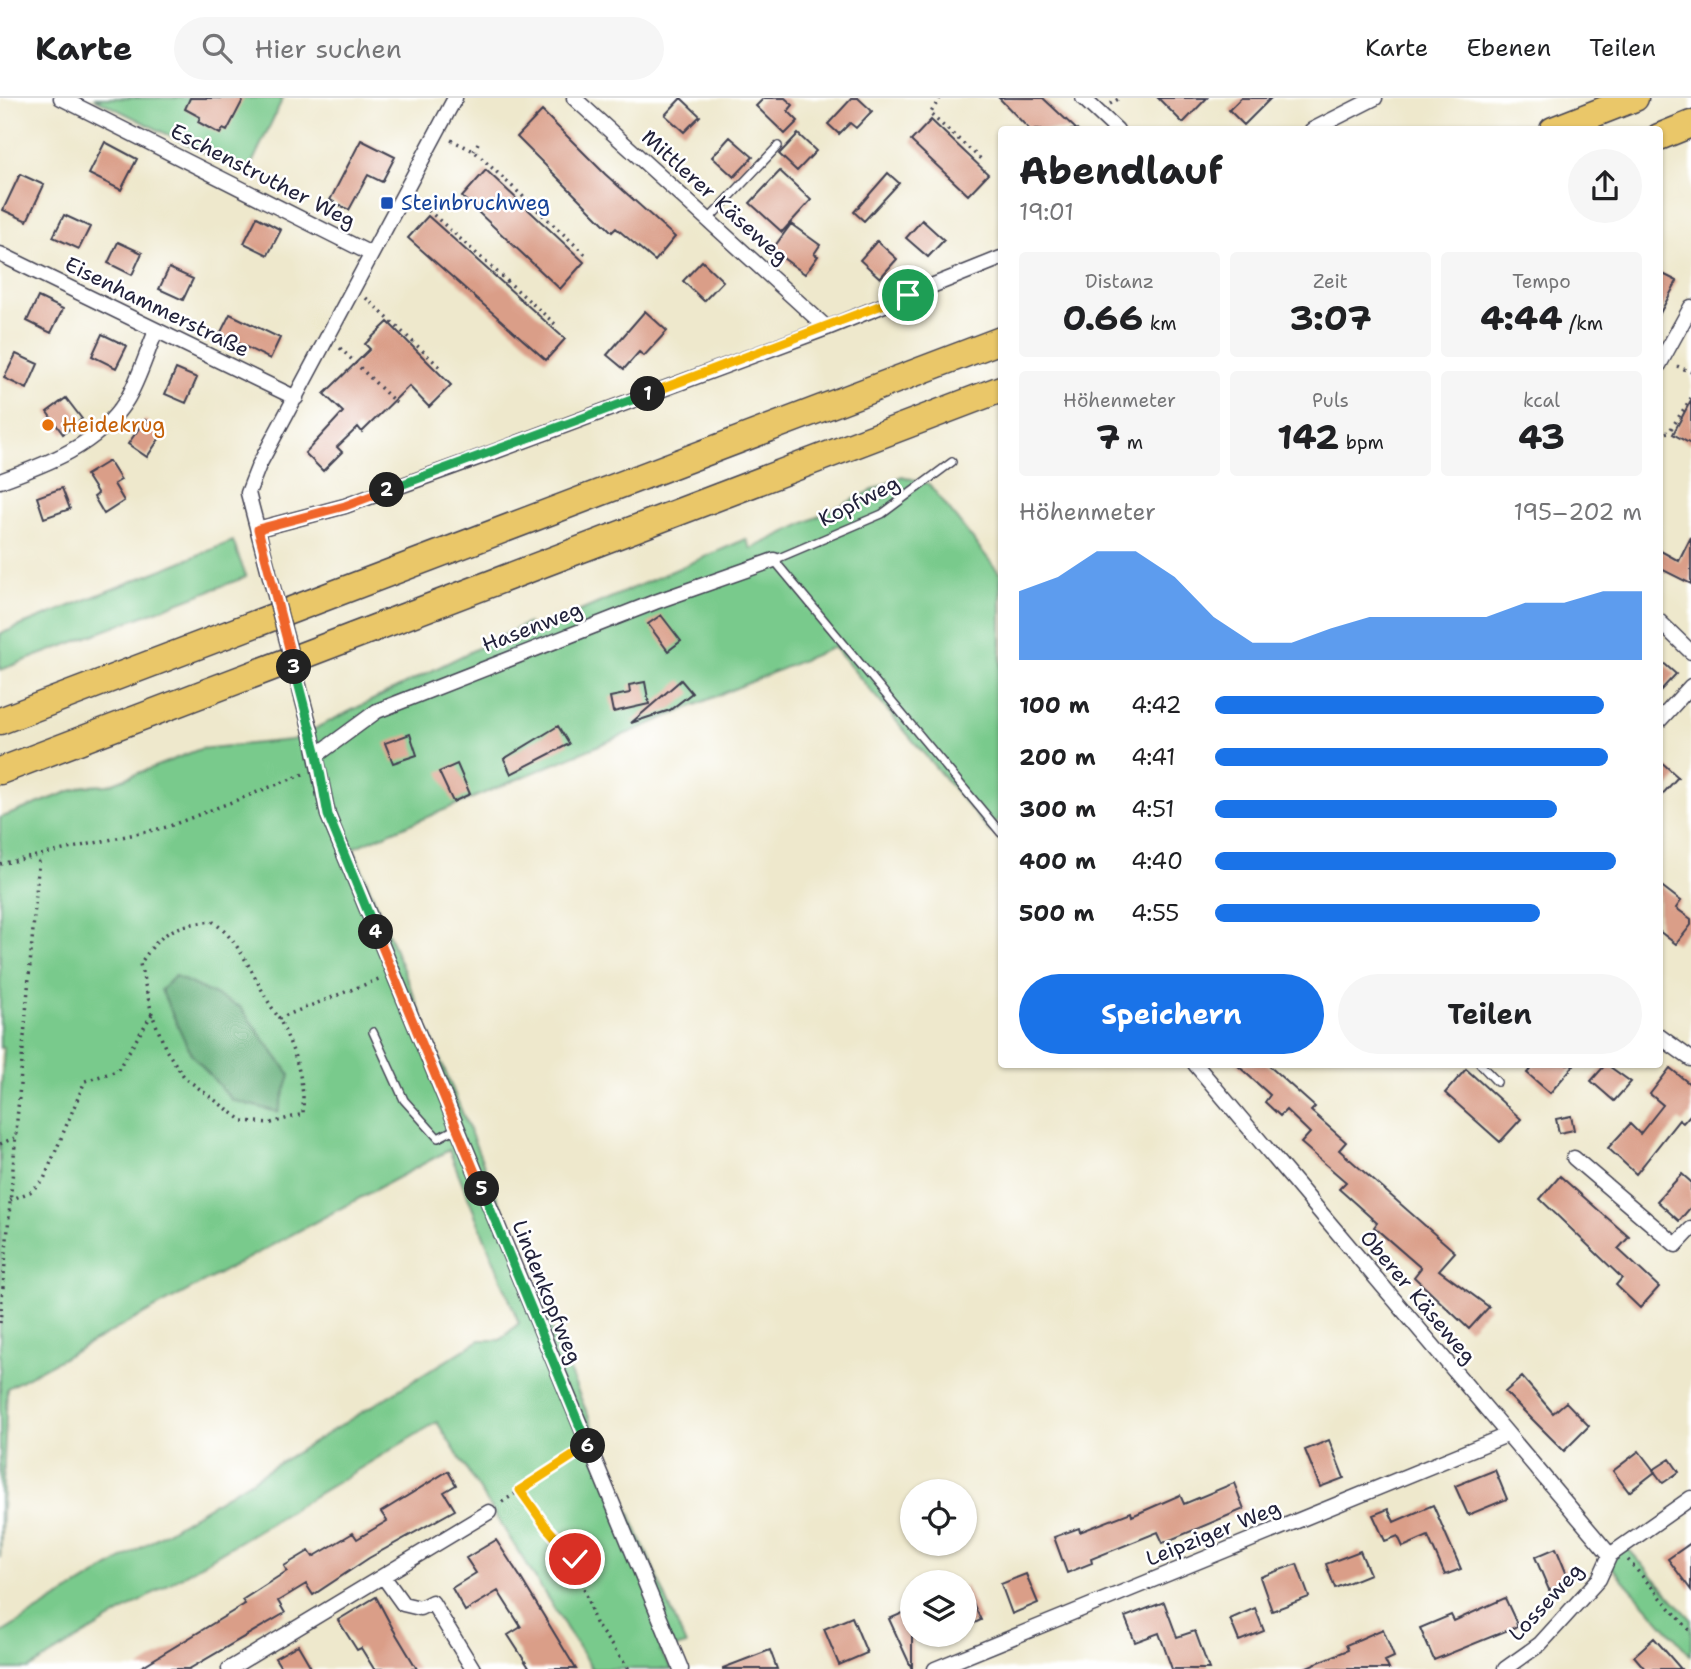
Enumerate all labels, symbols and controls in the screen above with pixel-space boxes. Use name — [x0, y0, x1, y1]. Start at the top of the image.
search box — [174, 17, 664, 80]
text: Karte — [35, 26, 132, 71]
icon: search — [198, 29, 236, 67]
text: Hier suchen — [254, 31, 402, 66]
text: Karte — [1365, 32, 1428, 64]
text: Ebenen — [1466, 32, 1551, 64]
text: Teilen — [1589, 32, 1656, 64]
street label: Eschenstruther Weg — [165, 117, 361, 235]
street label: Mittlerer Käseweg — [635, 123, 795, 271]
text: Abendlauf — [1019, 145, 1223, 196]
button: share — [1568, 149, 1642, 223]
place label: Steinbruchweg — [401, 189, 550, 217]
marker: Steinbruchweg — [379, 195, 395, 211]
text: 19:01 — [1019, 197, 1074, 227]
street label: Eisenhammerstraße — [60, 250, 254, 364]
pin — [878, 265, 938, 325]
text: Distanz — [1085, 269, 1154, 294]
text: Zeit — [1313, 269, 1348, 294]
text: Tempo — [1512, 269, 1571, 294]
icon: arrive — [889, 276, 927, 314]
text: 0.66 — [1062, 294, 1143, 341]
text: 3:07 — [1289, 294, 1372, 341]
text: 4:44 — [1480, 294, 1563, 341]
text: km — [1143, 311, 1177, 336]
text: /km — [1563, 311, 1603, 336]
pin: 1 — [630, 376, 666, 412]
text: 1 — [643, 381, 652, 406]
text: Höhenmeter — [1063, 388, 1176, 413]
text: Puls — [1312, 388, 1349, 413]
text: kcal — [1523, 388, 1560, 413]
place label: Heidekrug — [62, 411, 165, 439]
text: 7 — [1096, 413, 1120, 460]
text: 142 — [1277, 413, 1339, 460]
text: 43 — [1518, 413, 1565, 460]
marker: Heidekrug — [40, 417, 56, 433]
text: m — [1120, 430, 1143, 455]
text: bpm — [1339, 430, 1384, 455]
street label: Kopfweg — [814, 469, 904, 533]
pin: 2 — [370, 472, 404, 508]
text: 2 — [380, 477, 393, 502]
text: Höhenmeter — [1019, 497, 1156, 527]
text: 195–202 m — [1514, 497, 1642, 527]
street label: Hasenweg — [478, 595, 586, 659]
pin: 3 — [276, 650, 312, 684]
text: 3 — [287, 654, 300, 679]
text: 100 m — [1019, 690, 1090, 720]
text: 4:42 — [1131, 690, 1182, 720]
text: 200 m — [1019, 742, 1096, 772]
text: 4:41 — [1131, 742, 1176, 772]
text: 300 m — [1019, 794, 1096, 824]
text: 4:51 — [1131, 794, 1175, 824]
text: 400 m — [1019, 846, 1096, 876]
text: 4:40 — [1131, 846, 1183, 876]
text: 500 m — [1019, 898, 1094, 928]
text: 4:55 — [1131, 898, 1179, 928]
pin: 4 — [358, 914, 394, 950]
text: 4 — [369, 919, 382, 944]
button: Speichern — [1019, 974, 1324, 1054]
button: Teilen — [1338, 974, 1642, 1054]
pin: 5 — [464, 1172, 500, 1206]
text: 5 — [476, 1176, 487, 1201]
street label: Lindenkopfweg — [505, 1216, 589, 1368]
street label: Oberer Käseweg — [1354, 1224, 1482, 1370]
pin: 6 — [570, 1428, 606, 1464]
text: 6 — [581, 1433, 594, 1458]
map controls — [900, 1479, 977, 1647]
button: locate — [900, 1479, 977, 1556]
street label: Leipziger Weg — [1142, 1493, 1284, 1573]
pin — [545, 1529, 605, 1589]
icon: check — [556, 1540, 594, 1578]
street label: Losseweg — [1502, 1557, 1590, 1647]
button: layers — [900, 1570, 977, 1647]

